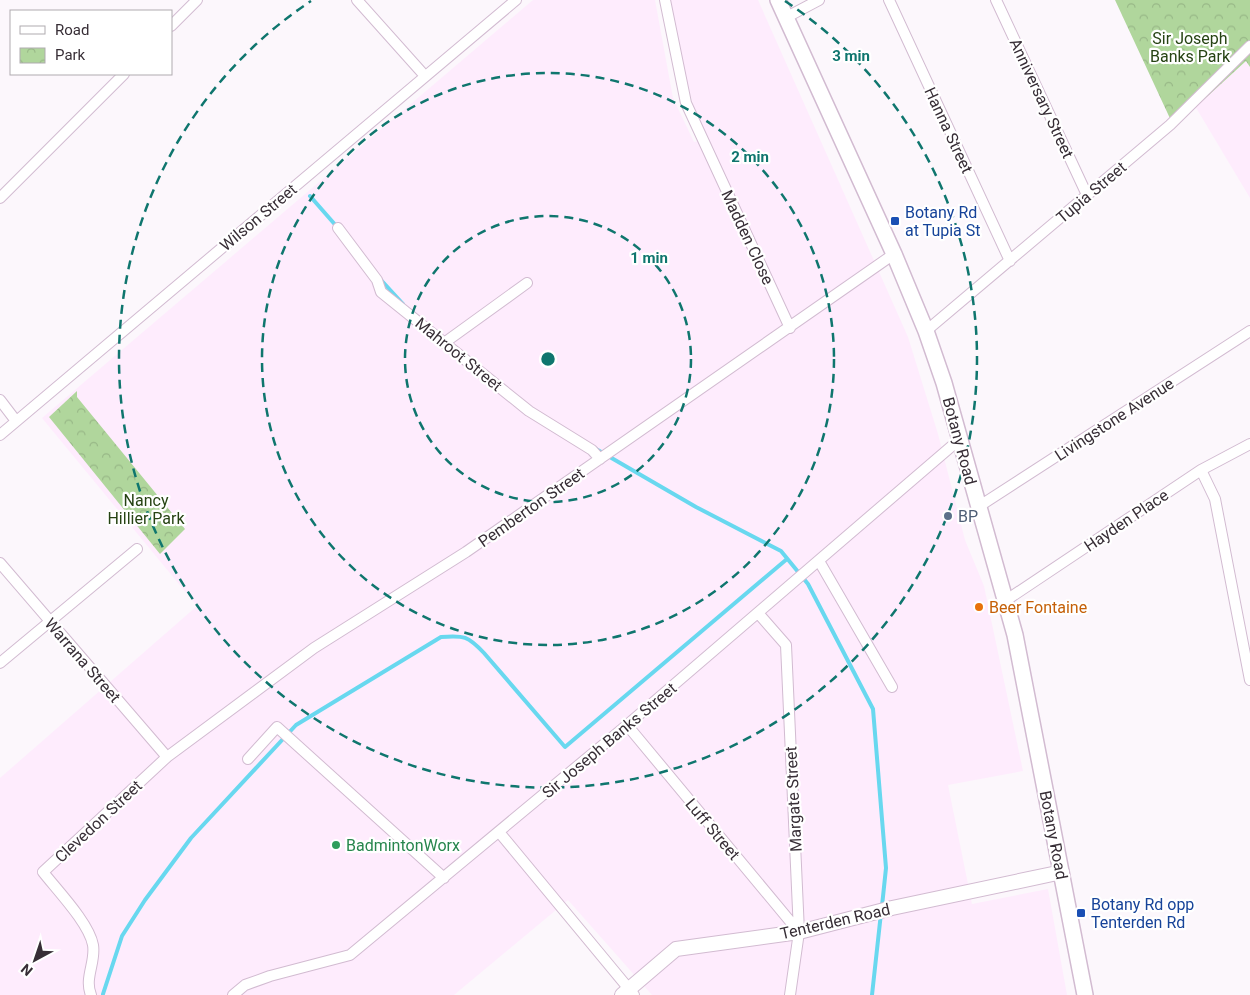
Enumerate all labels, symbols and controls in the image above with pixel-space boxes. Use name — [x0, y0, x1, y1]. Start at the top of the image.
legend — [10, 10, 172, 75]
text: Road — [55, 21, 89, 39]
park label: Sir Joseph Banks Park — [1150, 29, 1231, 66]
street label: Anniversary Street — [1006, 35, 1078, 161]
text: Park — [55, 46, 86, 64]
text: 3 min — [832, 47, 870, 65]
street label: Hanna Street — [920, 84, 977, 176]
text: 2 min — [731, 148, 769, 166]
street label: Tupia Street — [1053, 158, 1130, 227]
street label: Wilson Street — [216, 180, 301, 255]
street label: Madden Close — [717, 187, 778, 288]
place label: Botany Rd at Tupia St — [905, 203, 981, 240]
marker: Botany Rd at Tupia St — [889, 215, 901, 227]
text: 1 min — [630, 249, 668, 267]
street label: Mahroot Street — [411, 314, 506, 395]
centre of rings — [539, 350, 557, 368]
street label: Livingstone Avenue — [1051, 374, 1177, 465]
street label: Botany Road — [939, 395, 980, 487]
street label: Pemberton Street — [475, 464, 588, 551]
street label: Hayden Place — [1081, 485, 1172, 556]
park label: Nancy Hillier Park — [107, 491, 185, 528]
place label: BP — [958, 507, 978, 526]
marker: BP — [942, 510, 954, 522]
place label: Beer Fontaine — [989, 598, 1087, 617]
marker: Beer Fontaine — [973, 601, 985, 613]
street label: Warrana Street — [41, 614, 124, 706]
street label: Sir Joseph Banks Street — [538, 679, 680, 802]
street label: Margate Street — [781, 746, 806, 852]
street label: Clevedon Street — [51, 776, 146, 867]
street label: Botany Road — [1036, 789, 1071, 881]
street label: Luff Street — [681, 795, 744, 864]
place label: BadmintonWorx — [346, 836, 460, 855]
marker: BadmintonWorx — [330, 839, 342, 851]
place label: Botany Rd opp Tenterden Rd — [1091, 895, 1194, 932]
street label: Tenterden Road — [778, 900, 892, 943]
marker: Botany Rd opp Tenterden Rd — [1075, 907, 1087, 919]
north arrow — [10, 935, 60, 985]
text: N — [18, 961, 36, 979]

